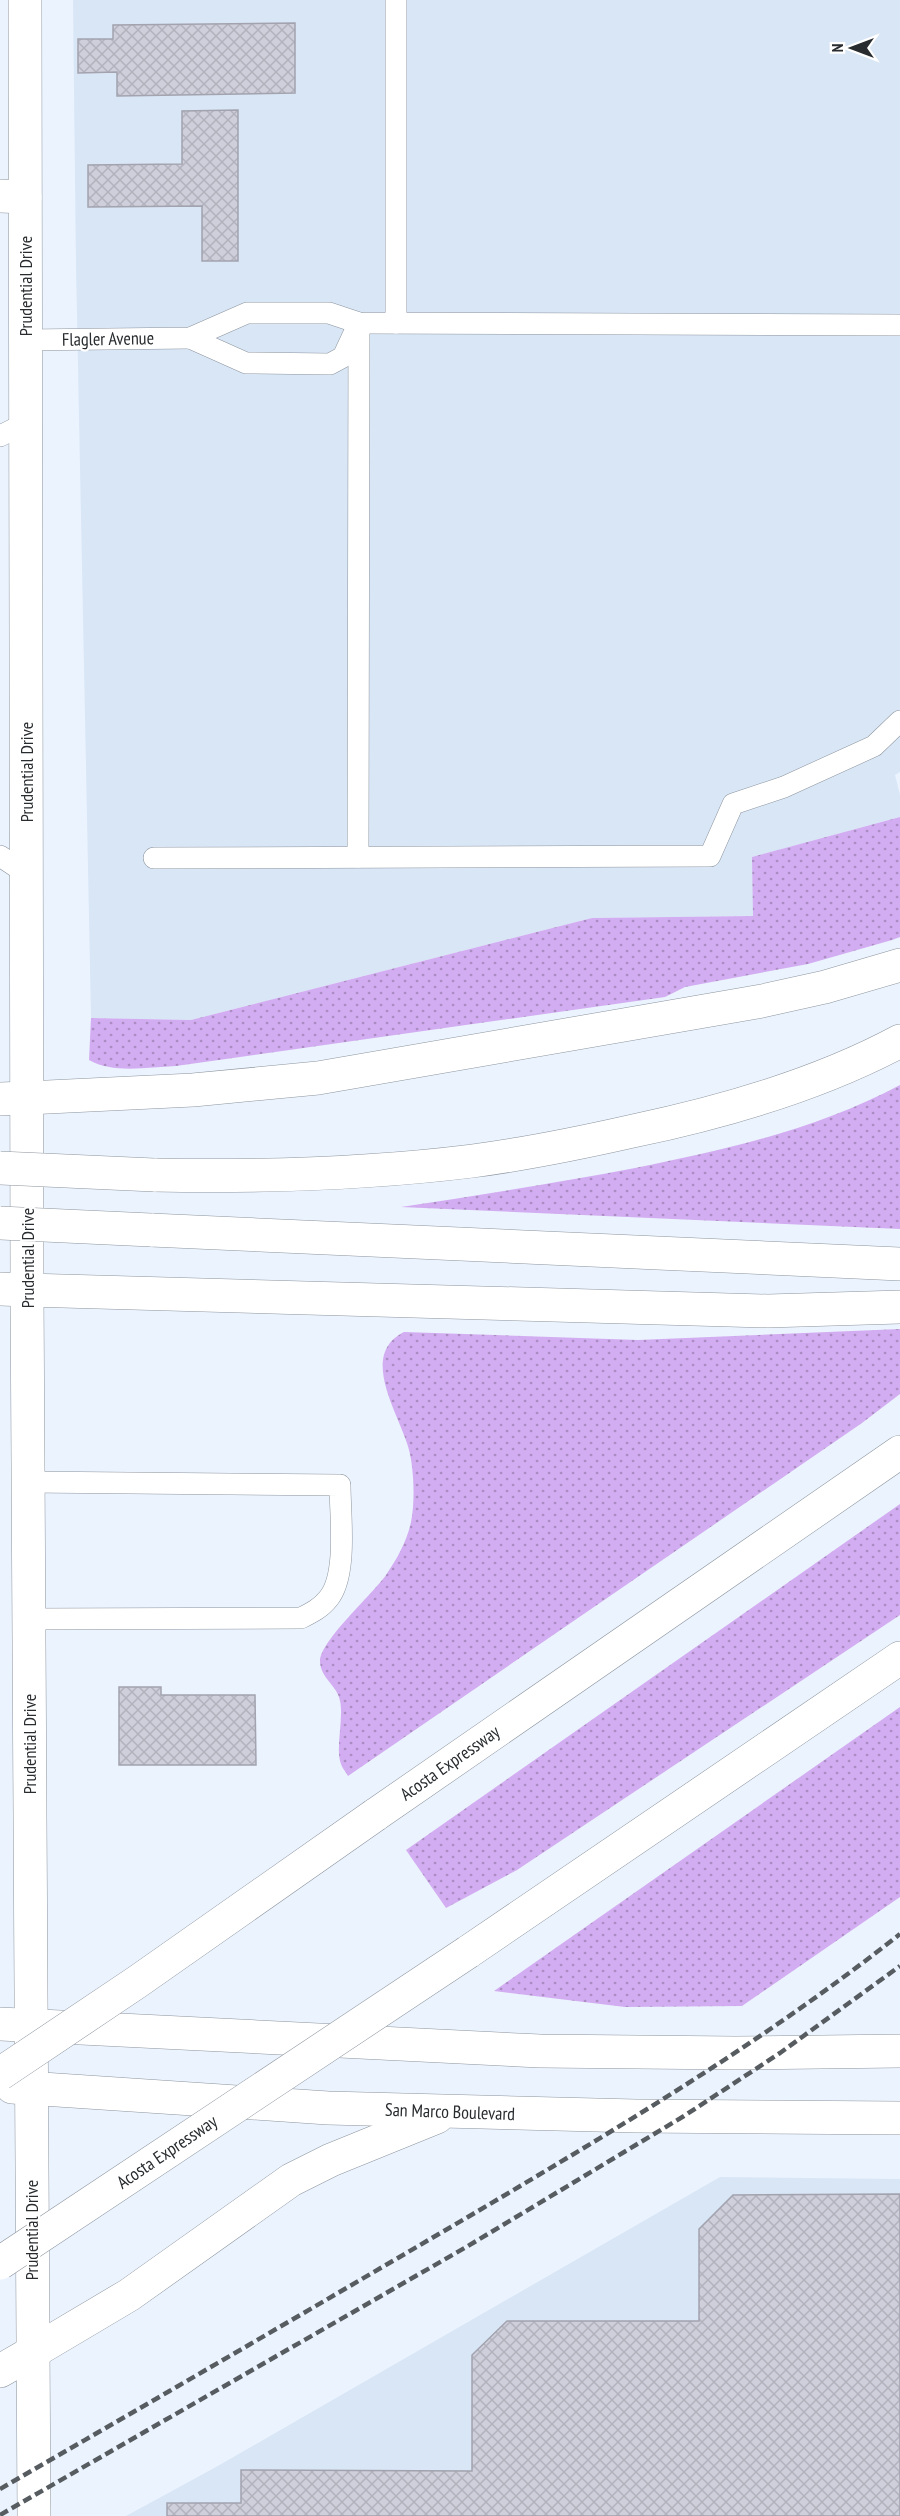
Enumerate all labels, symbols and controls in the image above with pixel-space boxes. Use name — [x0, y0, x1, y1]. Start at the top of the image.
north arrow — [822, 18, 882, 78]
text: N — [827, 44, 847, 52]
street label: Prudential Drive — [14, 236, 37, 336]
street label: Flagler Avenue — [62, 326, 154, 351]
street label: Prudential Drive — [15, 722, 38, 822]
street label: Prudential Drive — [16, 1208, 39, 1308]
street label: Prudential Drive — [18, 1694, 41, 1794]
street label: Acosta Expressway — [395, 1720, 504, 1805]
street label: San Marco Boulevard — [385, 2098, 515, 2125]
street label: Acosta Expressway — [112, 2109, 222, 2194]
street label: Prudential Drive — [20, 2180, 43, 2280]

